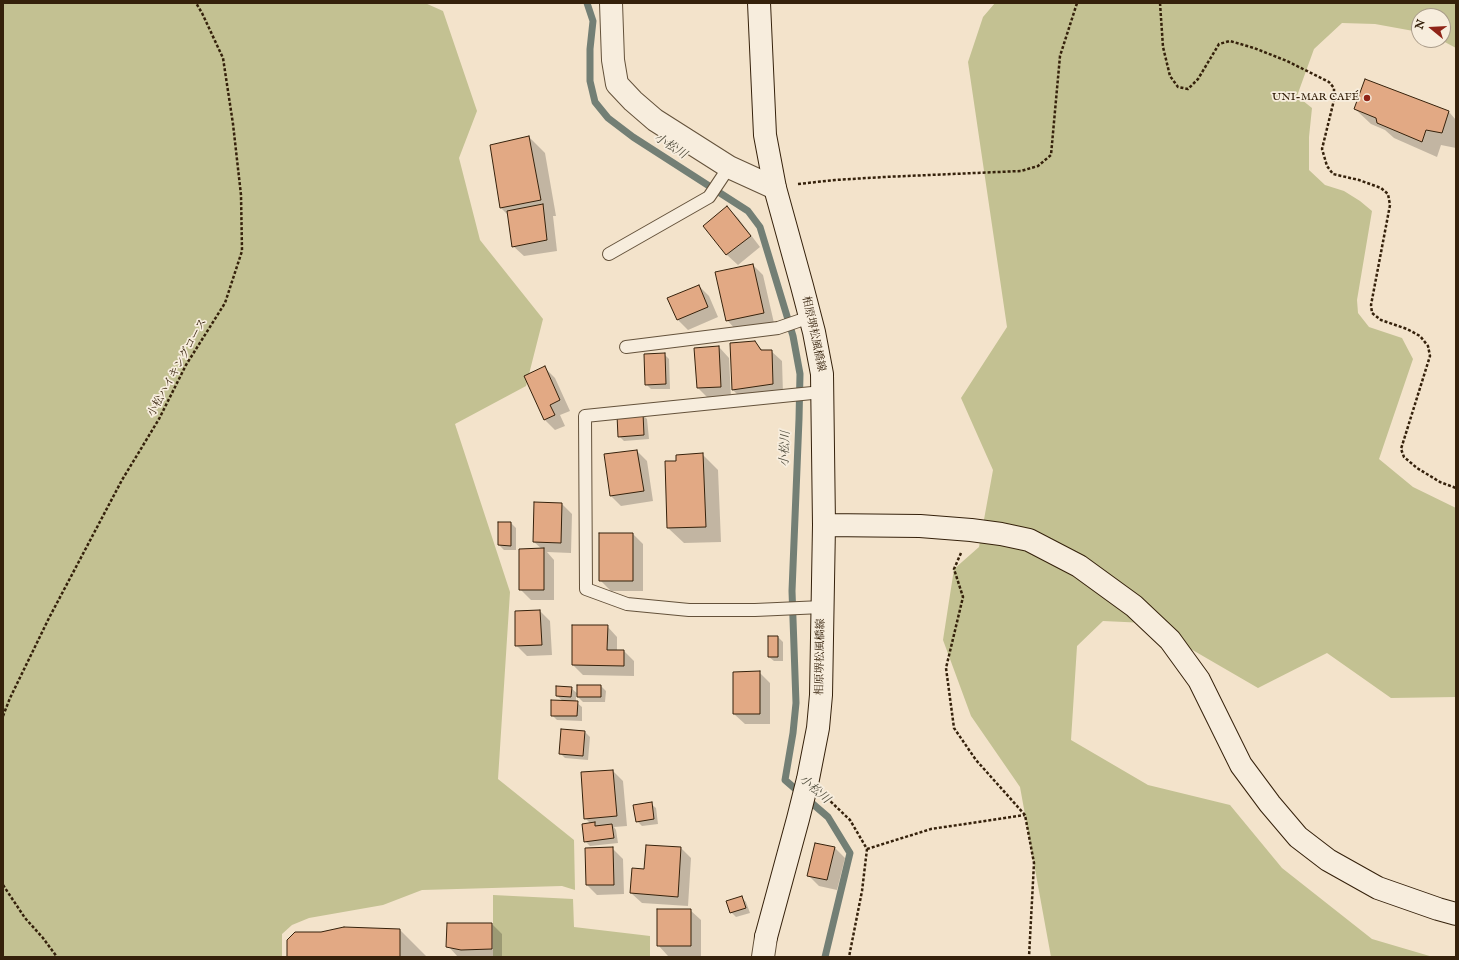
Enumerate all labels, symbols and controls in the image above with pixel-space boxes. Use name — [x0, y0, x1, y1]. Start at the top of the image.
north arrow — [1411, 8, 1451, 48]
text: N — [1412, 18, 1429, 31]
place label: UNI-MAR CAFÉ — [1272, 91, 1359, 105]
marker: UNI-MAR CAFÉ — [1362, 93, 1372, 103]
water label: 小松川 — [651, 131, 689, 163]
street label: 相原堺松風橋線 — [799, 295, 827, 373]
street label: 小松ハイキングコース — [146, 317, 210, 419]
water label: 小松川 — [778, 431, 794, 467]
street label: 相原堺松風橋線 — [814, 618, 828, 696]
water label: 小松川 — [796, 773, 832, 807]

